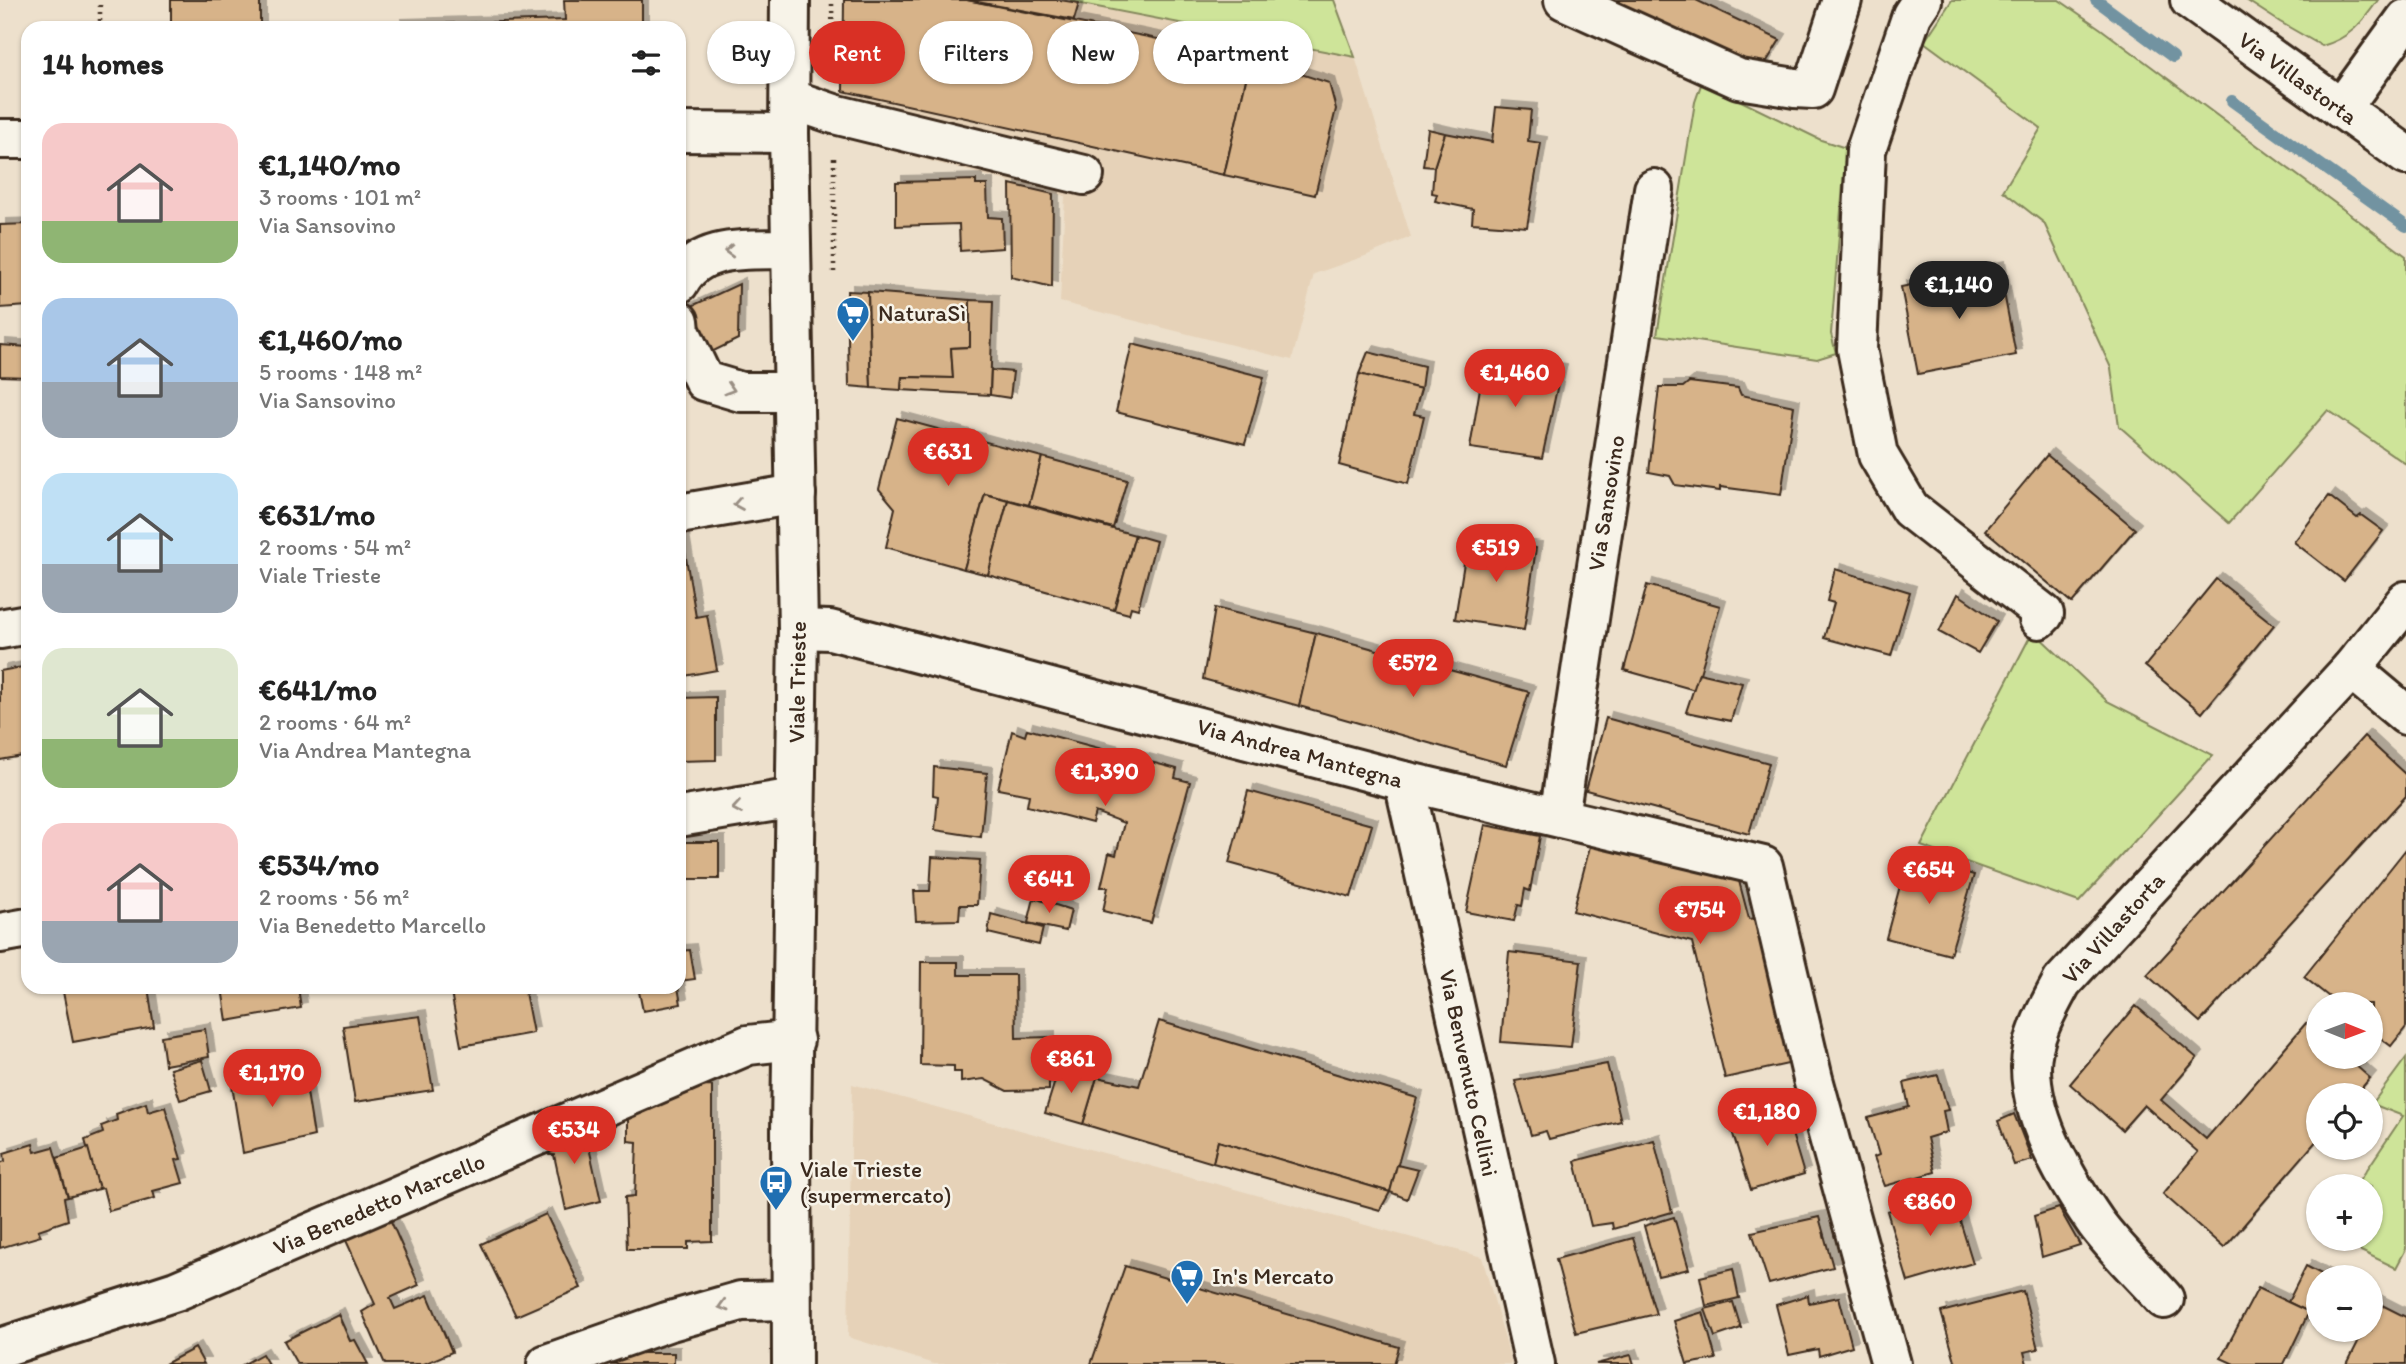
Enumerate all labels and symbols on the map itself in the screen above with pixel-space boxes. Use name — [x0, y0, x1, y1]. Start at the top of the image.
street label: Via Villastorta — [2233, 25, 2363, 131]
one-way arrow — [723, 244, 734, 259]
pin: €1,140 — [1902, 262, 2016, 321]
supermarket icon: NaturaSì — [834, 294, 872, 343]
place label: NaturaSì — [878, 299, 966, 327]
pin: €1,460 — [1458, 350, 1572, 409]
one-way arrow — [724, 381, 736, 395]
pin: €631 — [907, 428, 989, 488]
street label: Via Sansovino — [1581, 433, 1631, 573]
one-way arrow — [732, 496, 743, 511]
pin: €519 — [1455, 524, 1537, 584]
street label: Viale Trieste — [782, 621, 812, 743]
pin: €572 — [1372, 640, 1454, 699]
street label: Via Andrea Mantegna — [1194, 712, 1406, 794]
pin: €1,390 — [1048, 748, 1162, 808]
one-way arrow — [731, 800, 743, 815]
pin: €654 — [1888, 846, 1970, 906]
pin: €641 — [1008, 856, 1090, 915]
street label: Via Villastorta — [2056, 866, 2170, 989]
pin: €754 — [1659, 886, 1741, 946]
street label: Via Benvenuto Cellini — [1433, 967, 1505, 1179]
north arrow — [2306, 992, 2384, 1069]
pin: €861 — [1030, 1036, 1112, 1095]
pin: €1,170 — [215, 1050, 329, 1109]
pin: €1,180 — [1710, 1088, 1824, 1148]
pin: €534 — [533, 1106, 615, 1166]
street label: Via Benedetto Marcello — [269, 1147, 489, 1261]
place label: Viale Trieste (supermercato) — [800, 1155, 951, 1209]
bus stop icon: Viale Trieste (supermercato) — [757, 1163, 795, 1212]
pin: €860 — [1889, 1178, 1971, 1238]
supermarket icon: In's Mercato — [1168, 1257, 1206, 1306]
place label: In's Mercato — [1212, 1262, 1334, 1290]
one-way arrow — [718, 1297, 730, 1312]

